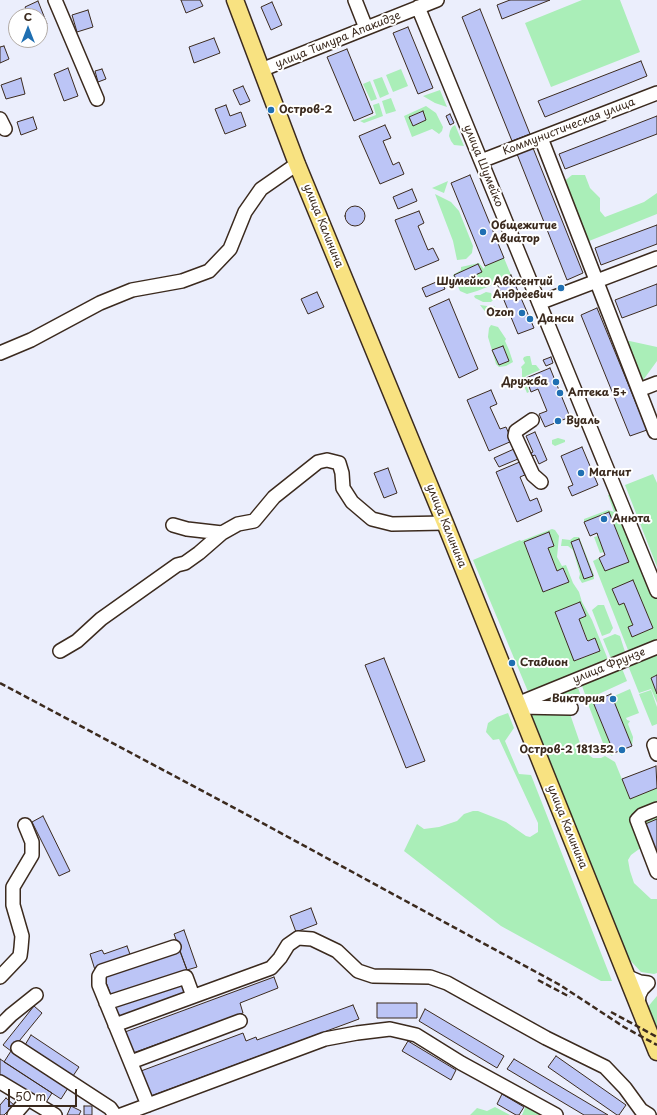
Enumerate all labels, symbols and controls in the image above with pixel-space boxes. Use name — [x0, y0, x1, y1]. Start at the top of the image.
north arrow — [8, 8, 48, 48]
text: С — [24, 8, 32, 25]
street label: улица Тимура Апакидзе — [273, 9, 403, 71]
street label: Коммунистическая улица — [501, 96, 637, 158]
place label: Остров-2 — [279, 103, 332, 117]
marker: Остров-2 — [266, 105, 276, 115]
street label: улица Шумейко — [460, 123, 506, 209]
street label: улица Калинина — [300, 182, 346, 270]
place label: Общежитие Авиатор — [491, 219, 557, 245]
marker: Общежитие Авиатор — [478, 227, 488, 237]
place label: Шумейко Авксентий Андреевич — [437, 275, 553, 301]
marker: Шумейко Авксентий Андреевич — [556, 283, 566, 293]
place label: Ozon — [486, 306, 514, 320]
marker: Ozon — [517, 308, 527, 318]
place label: Данси — [538, 312, 574, 326]
marker: Данси — [525, 314, 535, 324]
place label: Дружба — [502, 375, 548, 389]
marker: Дружба — [551, 377, 561, 387]
place label: Аптека 5+ — [568, 386, 627, 400]
marker: Аптека 5+ — [555, 388, 565, 398]
place label: Вуаль — [566, 414, 600, 428]
marker: Вуаль — [553, 416, 563, 426]
place label: Магнит — [589, 466, 631, 480]
marker: Магнит — [576, 468, 586, 478]
street label: улица Калинина — [423, 482, 469, 570]
place label: Анюта — [612, 512, 650, 526]
marker: Анюта — [599, 514, 609, 524]
street label: улица Фрунзе — [571, 645, 647, 687]
place label: Стадион — [520, 656, 568, 670]
marker: Стадион — [507, 658, 517, 668]
place label: Виктория — [552, 692, 605, 706]
marker: Виктория — [608, 694, 618, 704]
place label: Остров-2 181352 — [519, 743, 614, 757]
marker: Остров-2 181352 — [617, 745, 627, 755]
street label: улица Калинина — [544, 783, 590, 871]
scale bar — [10, 1081, 79, 1107]
text: 50 m — [15, 1087, 46, 1105]

